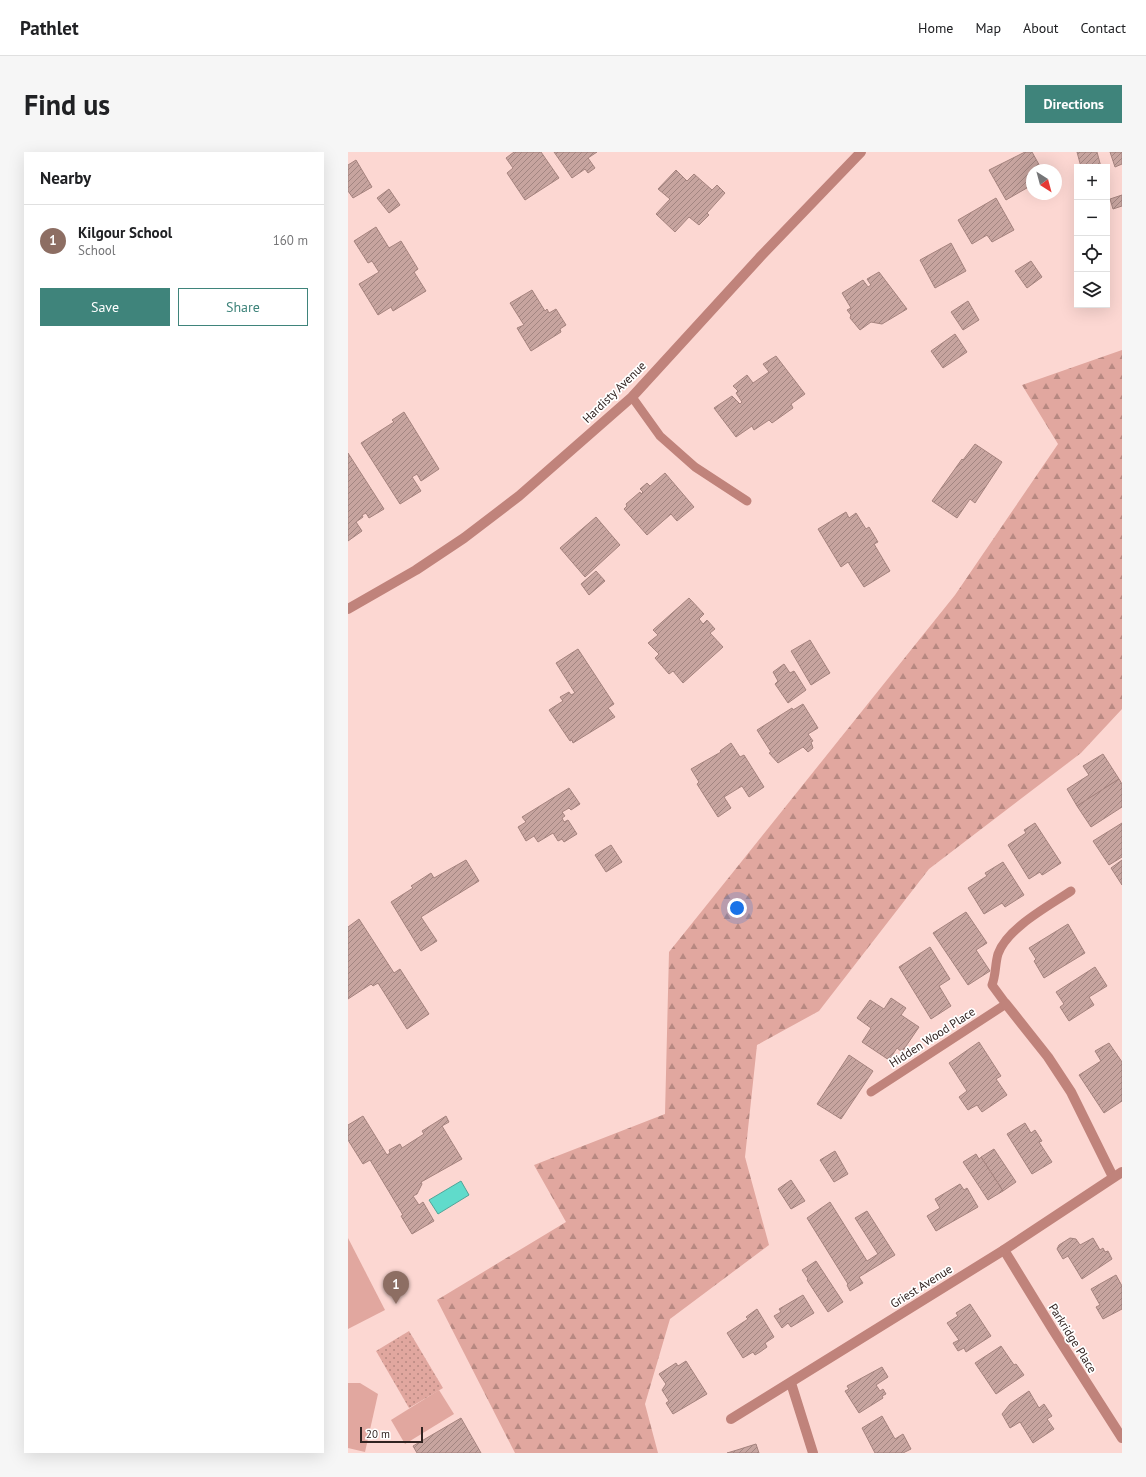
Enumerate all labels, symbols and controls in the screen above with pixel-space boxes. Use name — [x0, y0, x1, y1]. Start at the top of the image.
text: Pathlet — [20, 16, 79, 40]
text: Home — [918, 19, 953, 37]
text: Map — [975, 19, 1001, 37]
text: About — [1023, 19, 1059, 37]
text: Contact — [1081, 19, 1126, 37]
button: Directions — [1025, 85, 1122, 123]
text: Find us — [24, 86, 110, 123]
north arrow — [1026, 164, 1062, 200]
map controls — [1074, 164, 1110, 308]
button: + — [1074, 164, 1110, 200]
text: Nearby — [40, 167, 91, 189]
button: − — [1074, 200, 1110, 236]
text: Kilgour School — [78, 223, 172, 242]
text: 1 — [49, 232, 57, 249]
text: 160 m — [273, 232, 308, 249]
button: locate — [1074, 236, 1110, 272]
text: School — [78, 242, 116, 259]
button: layers — [1074, 272, 1110, 308]
button: Save — [40, 288, 170, 326]
button: Share — [178, 288, 308, 326]
street label: Hardisty Avenue — [579, 358, 649, 426]
your location — [727, 898, 747, 918]
street label: Hidden Wood Place — [886, 1004, 978, 1070]
street label: Griest Avenue — [887, 1261, 955, 1311]
pin: 1 — [383, 1271, 409, 1304]
street label: Parkridge Place — [1046, 1301, 1100, 1375]
scale bar — [360, 1425, 423, 1444]
text: 20 m — [366, 1427, 390, 1441]

